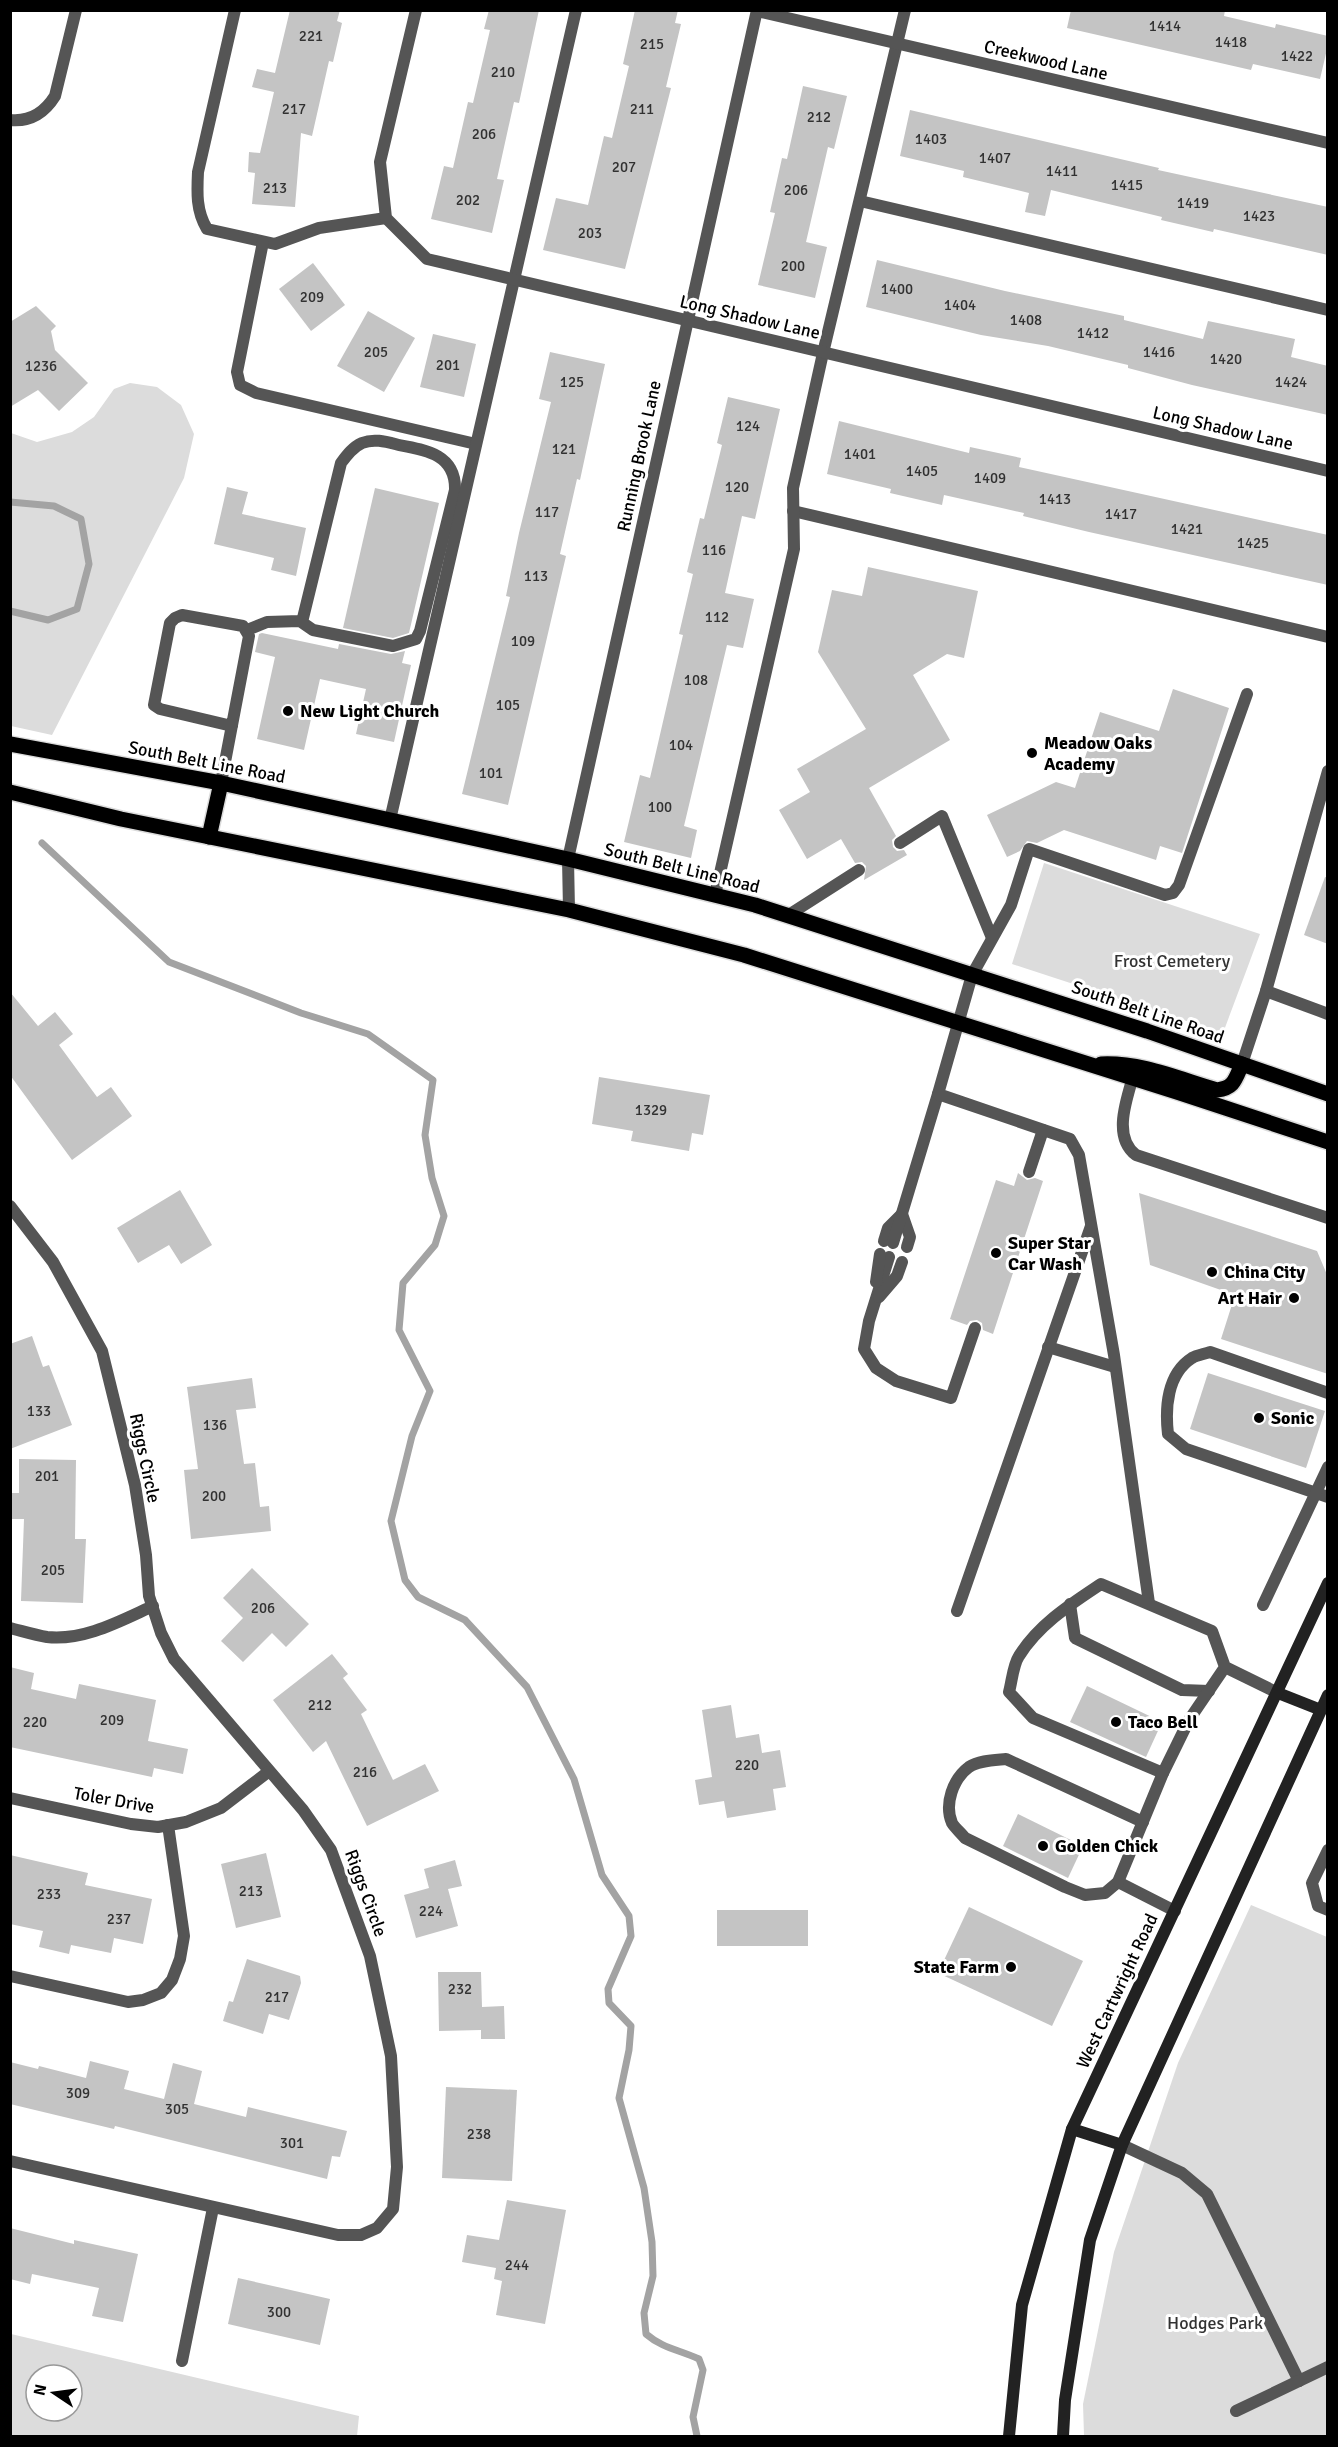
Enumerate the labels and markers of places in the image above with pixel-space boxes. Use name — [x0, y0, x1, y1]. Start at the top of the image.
place label: New Light Church — [300, 700, 440, 722]
marker: New Light Church — [281, 704, 295, 718]
place label: Meadow Oaks Academy — [1044, 732, 1152, 775]
marker: Meadow Oaks Academy — [1025, 746, 1039, 760]
place label: Super Star Car Wash — [1008, 1232, 1092, 1275]
marker: Super Star Car Wash — [989, 1246, 1003, 1260]
place label: China City — [1224, 1261, 1305, 1283]
marker: China City — [1205, 1265, 1219, 1279]
place label: Art Hair — [1218, 1287, 1283, 1309]
marker: Art Hair — [1287, 1291, 1301, 1305]
place label: Sonic — [1271, 1407, 1315, 1429]
marker: Sonic — [1252, 1411, 1266, 1425]
place label: Taco Bell — [1128, 1711, 1198, 1733]
marker: Taco Bell — [1109, 1715, 1123, 1729]
place label: Golden Chick — [1055, 1835, 1159, 1857]
marker: Golden Chick — [1036, 1839, 1050, 1853]
place label: State Farm — [914, 1956, 999, 1978]
marker: State Farm — [1004, 1960, 1018, 1974]

